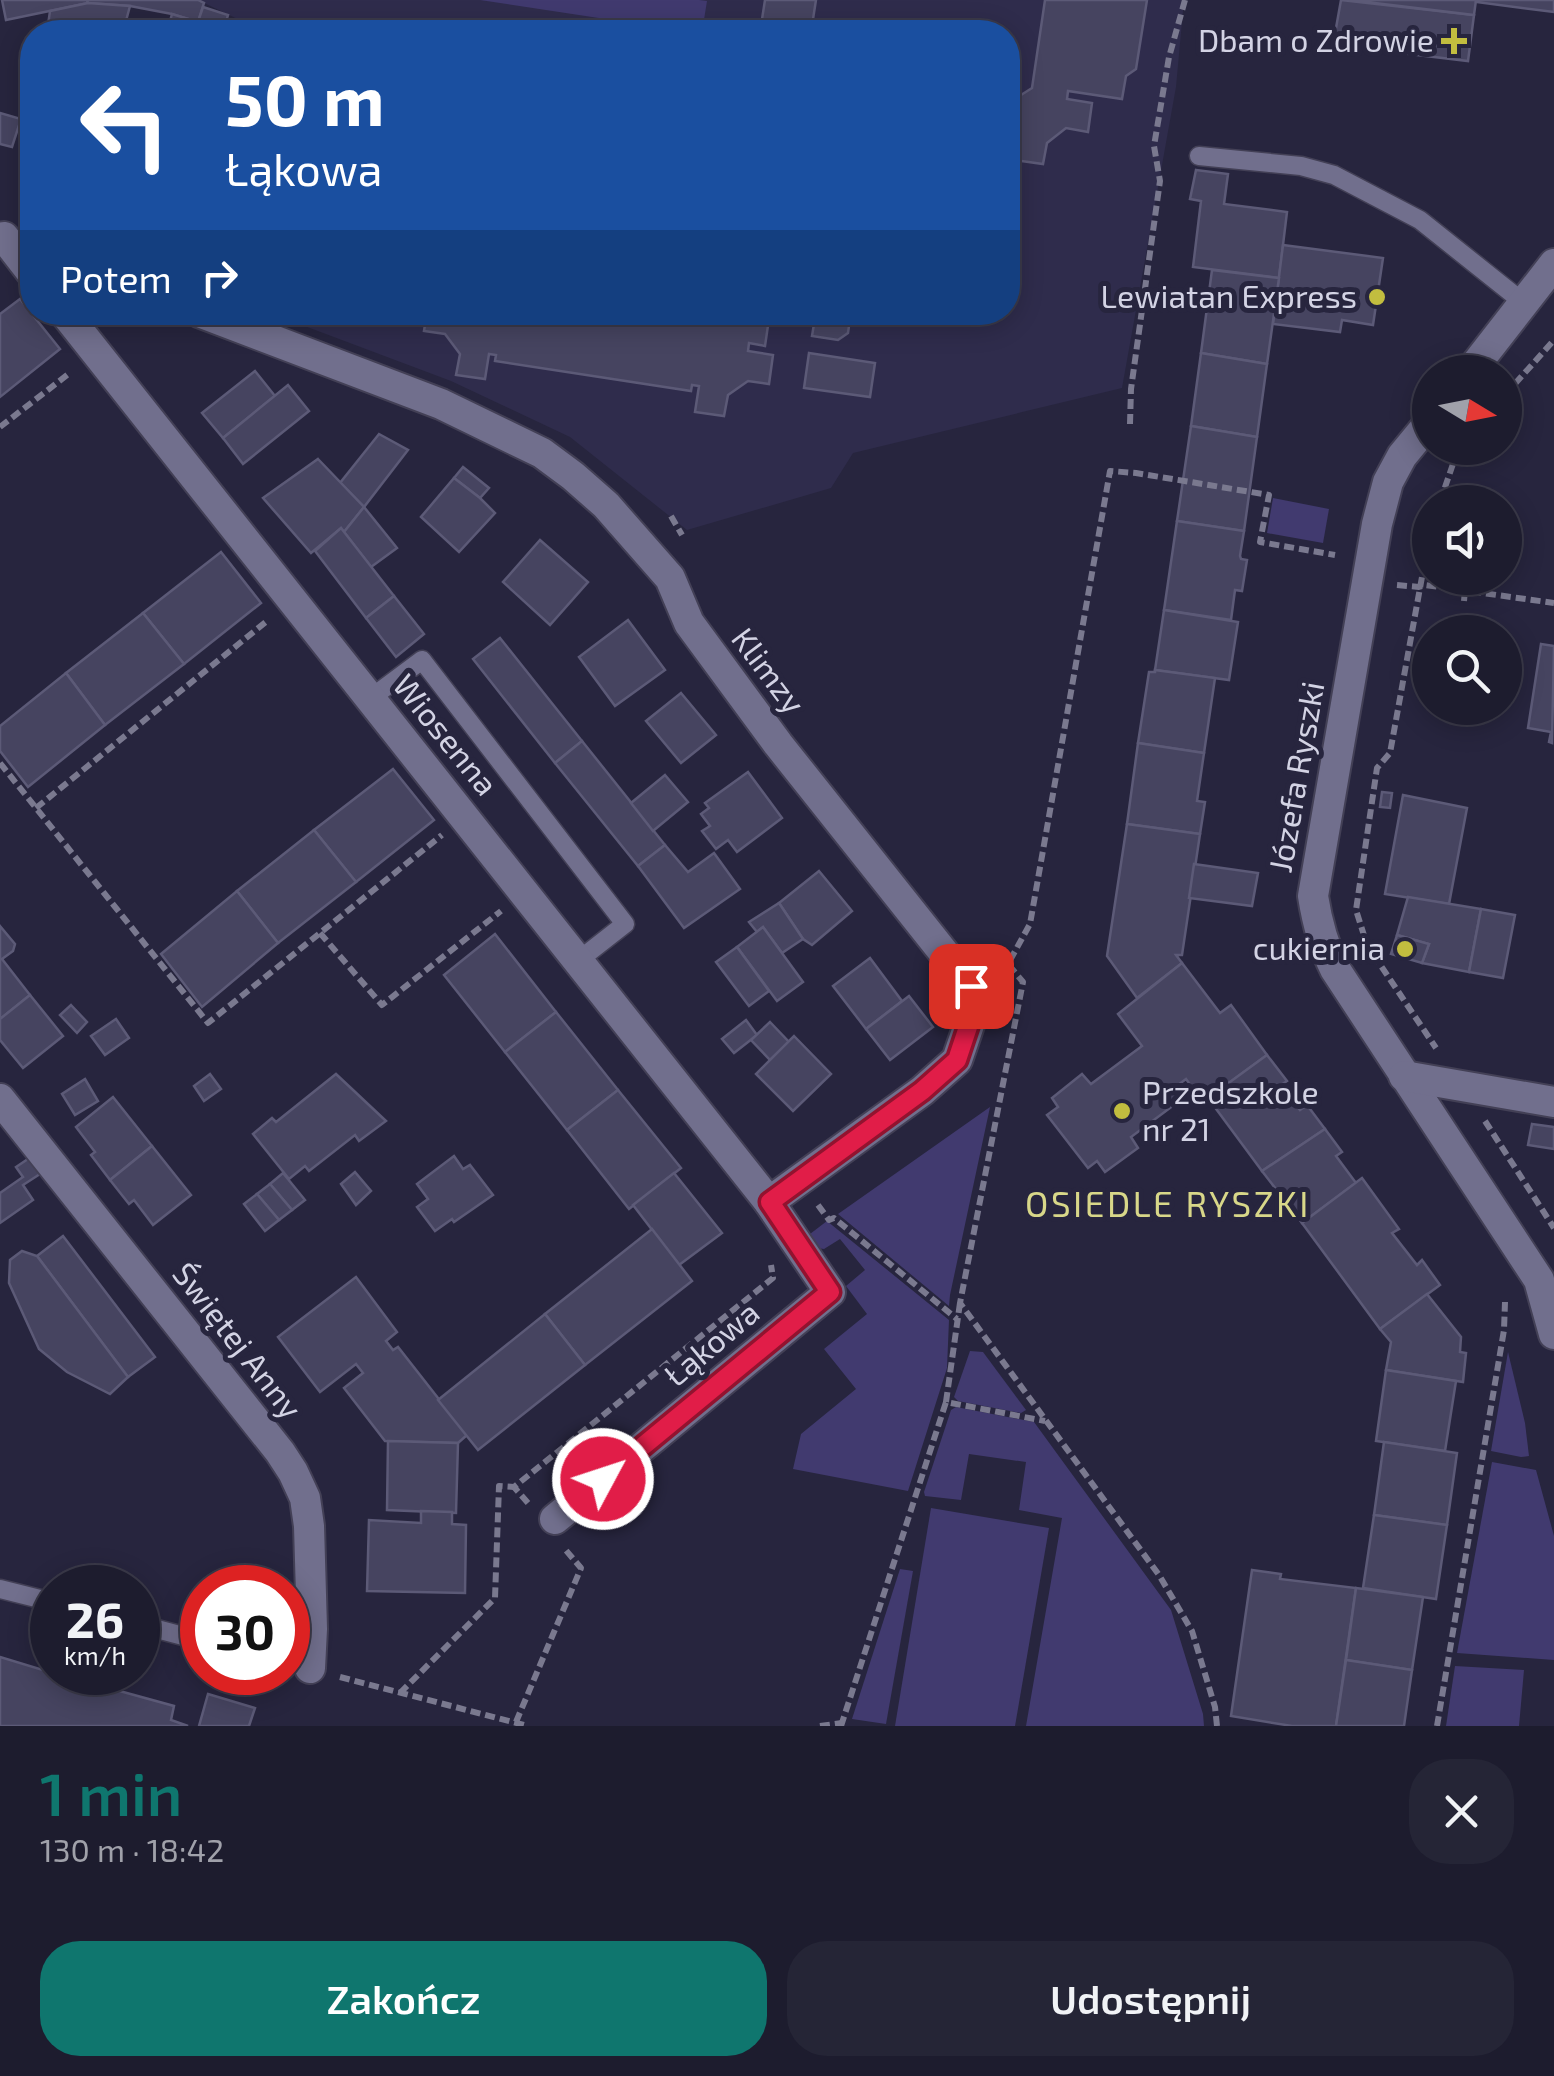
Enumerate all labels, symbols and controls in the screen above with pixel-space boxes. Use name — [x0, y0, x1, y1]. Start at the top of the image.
place label: Dbam o Zdrowie — [1198, 20, 1434, 58]
marker: Dbam o Zdrowie — [1443, 30, 1465, 52]
text: 50 m — [225, 56, 385, 140]
icon: left — [60, 60, 190, 190]
text: Łąkowa — [225, 141, 382, 195]
icon: right — [192, 250, 247, 305]
text: Potem — [60, 255, 172, 301]
place label: Lewiatan Express — [1101, 276, 1357, 314]
marker: Lewiatan Express — [1366, 286, 1388, 308]
north arrow — [1412, 355, 1522, 465]
map controls — [1412, 355, 1522, 725]
button: sound — [1412, 485, 1522, 595]
button: search — [1412, 615, 1522, 725]
street label: Klimzy — [725, 619, 814, 720]
street label: Wiosenna — [386, 666, 507, 802]
street label: Józefa Ryszki — [1260, 678, 1330, 875]
place label: cukiernia — [1253, 928, 1385, 966]
marker: cukiernia — [1394, 938, 1416, 960]
pin — [929, 944, 1014, 1029]
icon: arrive — [944, 959, 999, 1014]
place label: Przedszkole nr 21 — [1142, 1072, 1319, 1147]
marker: Przedszkole nr 21 — [1111, 1100, 1133, 1122]
district label: OSIEDLE RYSZKI — [1025, 1182, 1311, 1224]
street label: Świętej Anny — [165, 1254, 311, 1426]
street label: Łąkowa — [656, 1292, 766, 1393]
position arrow — [551, 1427, 655, 1531]
speed limit sign: 30 — [180, 1565, 310, 1695]
text: 26 — [66, 1588, 124, 1648]
text: km/h — [64, 1640, 126, 1670]
text: 1 min — [40, 1756, 182, 1828]
button: close — [1409, 1759, 1514, 1864]
text: 130 m · 18:42 — [40, 1830, 224, 1868]
button: Zakończ — [40, 1941, 767, 2056]
button: Udostępnij — [787, 1941, 1514, 2056]

